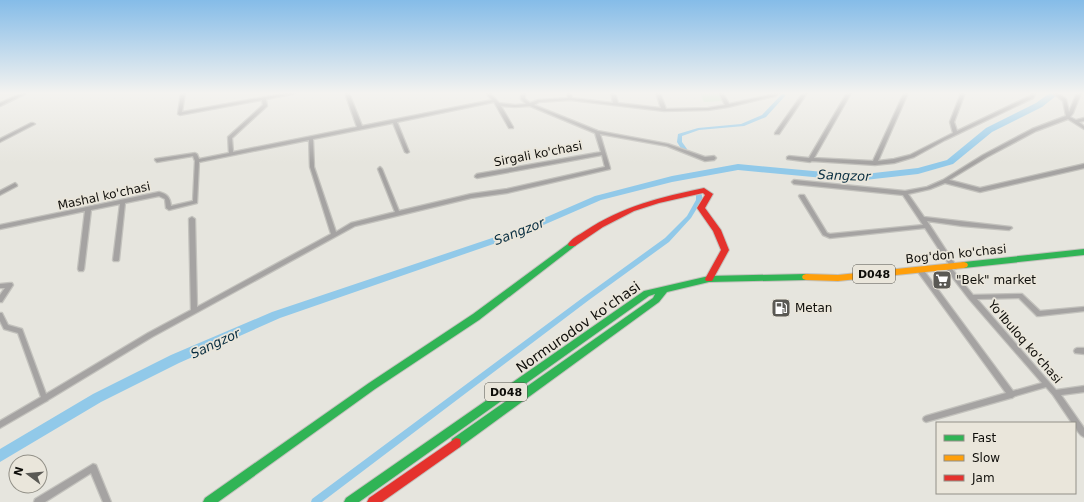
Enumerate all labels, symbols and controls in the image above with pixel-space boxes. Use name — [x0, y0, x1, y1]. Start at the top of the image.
street label: Sirgali ko'chasi — [493, 139, 583, 169]
water label: Sangzor — [817, 167, 872, 184]
street label: Mashal ko'chasi — [56, 179, 152, 213]
water label: Sangzor — [492, 214, 548, 248]
street label: Bog'don ko'chasi — [905, 242, 1007, 266]
road number: D048 — [853, 265, 895, 283]
supermarket icon: "Bek" market — [931, 269, 953, 291]
place label: "Bek" market — [956, 273, 1036, 287]
street label: Normurodov ko'chasi — [513, 278, 643, 376]
fuel station icon: Metan — [770, 297, 792, 319]
street label: Yo'lbuloq ko'chasi — [984, 297, 1065, 386]
place label: Metan — [795, 301, 832, 315]
water label: Sangzor — [188, 325, 244, 361]
road number: D048 — [485, 383, 527, 401]
legend — [936, 422, 1076, 494]
text: Fast — [972, 431, 996, 445]
text: Slow — [972, 451, 1000, 465]
north arrow — [8, 454, 48, 494]
text: N — [11, 465, 26, 478]
text: Jam — [971, 471, 995, 485]

